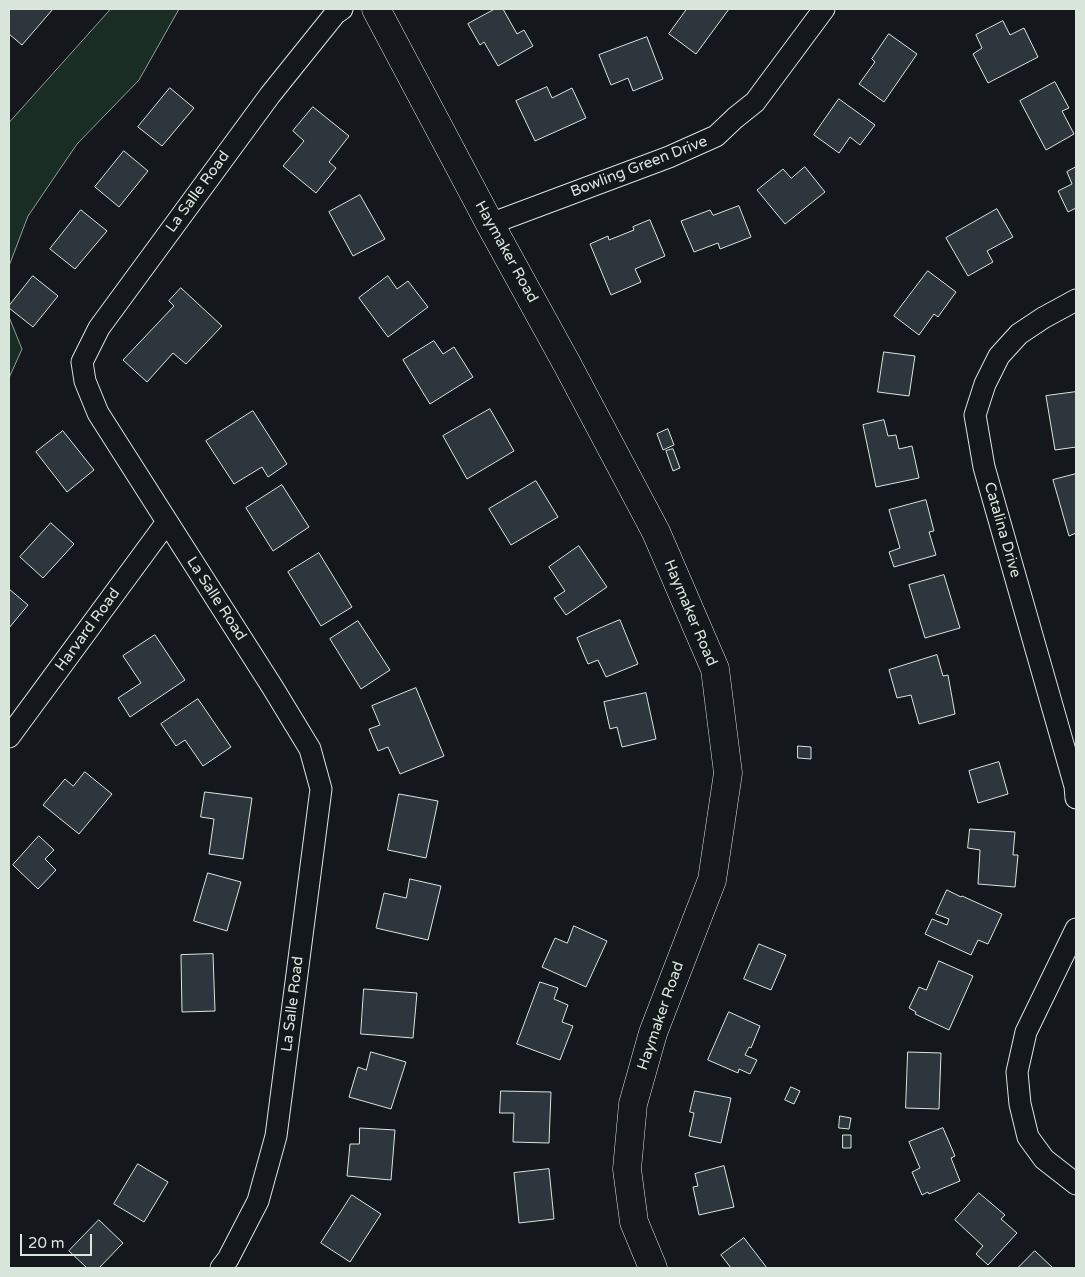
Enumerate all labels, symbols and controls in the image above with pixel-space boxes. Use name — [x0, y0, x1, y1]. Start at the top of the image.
street label: Bowling Green Drive — [568, 133, 710, 201]
street label: La Salle Road — [162, 148, 234, 236]
street label: Haymaker Road — [471, 198, 541, 306]
street label: Catalina Drive — [980, 480, 1024, 580]
street label: La Salle Road — [182, 554, 250, 644]
street label: Haymaker Road — [659, 557, 721, 669]
street label: Harvard Road — [52, 585, 124, 675]
street label: La Salle Road — [278, 955, 308, 1053]
street label: Haymaker Road — [634, 959, 688, 1073]
scale bar — [22, 1224, 95, 1256]
text: 20 m — [28, 1234, 65, 1252]

